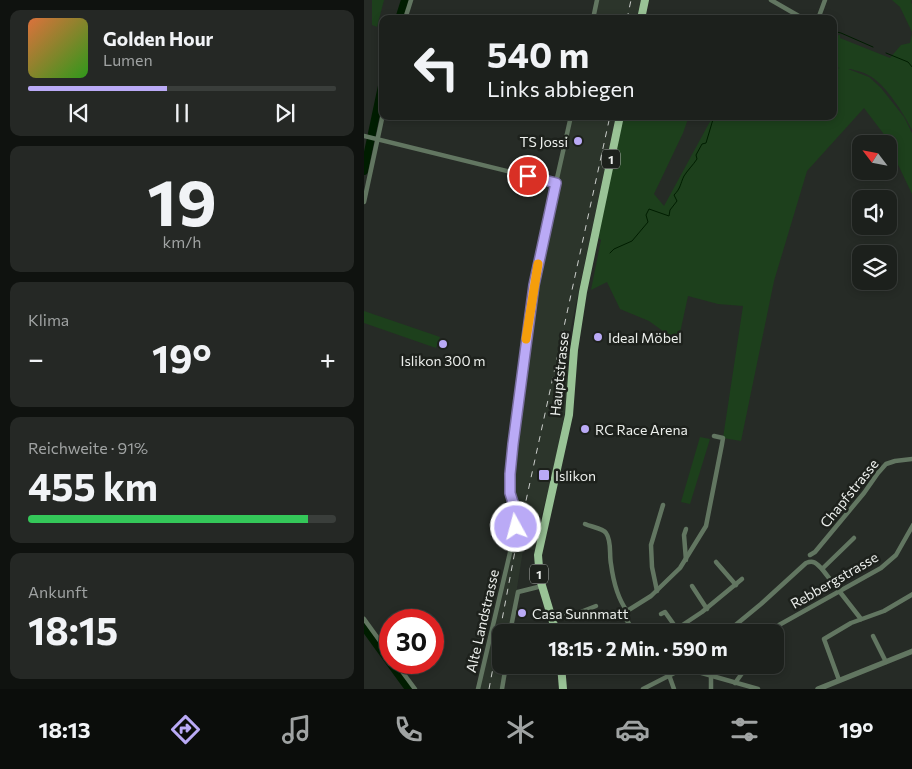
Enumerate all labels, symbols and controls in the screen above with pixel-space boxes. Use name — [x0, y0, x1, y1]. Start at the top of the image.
text: Golden Hour — [103, 27, 213, 50]
text: 540 m — [487, 32, 589, 75]
icon: left — [404, 35, 469, 100]
text: Lumen — [103, 50, 153, 69]
text: Links abbiegen — [487, 75, 635, 102]
icon: previous — [65, 99, 93, 127]
icon: pause — [168, 99, 196, 127]
icon: next — [271, 99, 299, 127]
place label: TS Jossi — [520, 133, 568, 150]
marker: TS Jossi — [572, 135, 584, 147]
north arrow — [852, 135, 896, 180]
map controls — [852, 135, 897, 290]
road number: 1 — [602, 150, 620, 168]
pin — [507, 155, 549, 197]
text: 19 — [147, 160, 217, 239]
icon: arrive — [514, 162, 542, 190]
button: sound — [852, 190, 897, 235]
text: km/h — [163, 232, 201, 251]
button: layers — [852, 245, 897, 290]
text: Klima — [28, 310, 69, 329]
place label: Ideal Möbel — [608, 329, 682, 346]
street label: Hauptstrasse — [546, 331, 572, 417]
marker: Ideal Möbel — [592, 331, 604, 343]
text: 19° — [152, 334, 212, 381]
marker: Islikon 300 m — [437, 338, 449, 350]
text: − — [28, 341, 44, 375]
text: + — [320, 341, 336, 375]
place label: Islikon 300 m — [401, 352, 485, 369]
place label: RC Race Arena — [595, 421, 688, 438]
marker: RC Race Arena — [579, 423, 591, 435]
text: Reichweite · 91% — [28, 438, 148, 457]
street label: Chapfstrasse — [816, 455, 882, 531]
text: 455 km — [28, 462, 158, 509]
place label: Islikon — [555, 467, 596, 484]
marker: Islikon — [537, 468, 551, 482]
position arrow — [489, 500, 541, 552]
street label: Rebbergstrasse — [787, 548, 881, 612]
road number: 1 — [530, 564, 548, 584]
street label: Alte Landstrasse — [462, 568, 502, 674]
text: Ankunft — [28, 582, 88, 601]
place label: Casa Sunnmatt — [532, 605, 629, 622]
text: 18:15 — [28, 606, 118, 653]
marker: Casa Sunnmatt — [516, 607, 528, 619]
speed limit sign: 30 — [379, 609, 444, 674]
text: 18:15 · 2 Min. · 590 m — [548, 637, 728, 660]
icon: directions — [168, 712, 203, 747]
icon: music — [279, 712, 314, 747]
icon: phone — [391, 712, 426, 747]
icon: climate — [503, 712, 538, 747]
icon: car — [615, 712, 650, 747]
icon: filters — [727, 712, 762, 747]
text: 18:13 — [38, 716, 91, 743]
text: 19° — [839, 716, 873, 743]

